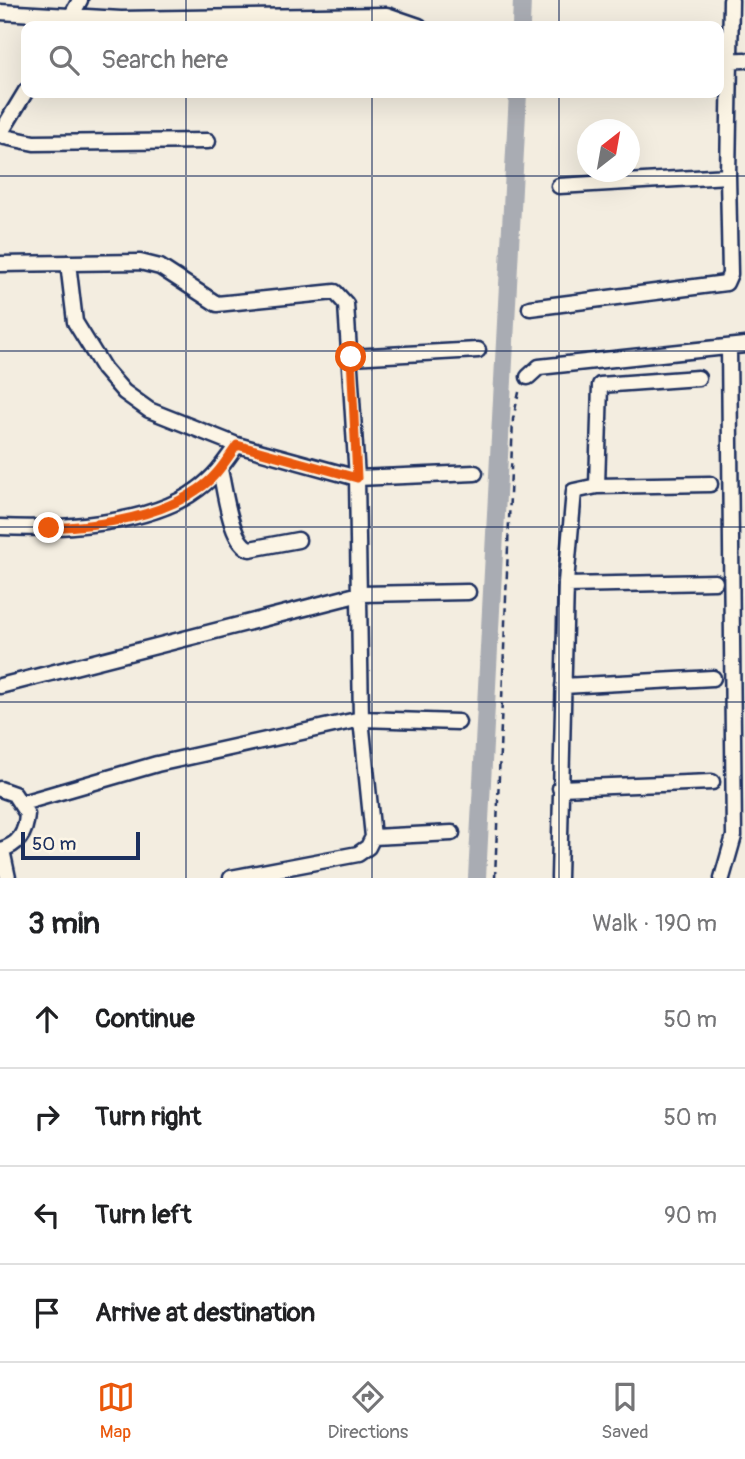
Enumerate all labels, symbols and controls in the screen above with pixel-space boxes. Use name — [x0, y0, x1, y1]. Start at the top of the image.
search box — [21, 21, 724, 98]
icon: search — [45, 41, 83, 79]
text: Search here — [101, 44, 228, 76]
north arrow — [577, 119, 640, 182]
route start — [335, 341, 366, 372]
route end — [33, 512, 64, 543]
scale bar — [21, 829, 140, 861]
text: 50 m — [32, 832, 76, 856]
text: 3 min — [28, 905, 100, 942]
text: Walk · 190 m — [592, 909, 717, 938]
icon: ahead — [28, 1000, 66, 1038]
text: Continue — [95, 1003, 195, 1035]
text: 50 m — [663, 1005, 717, 1034]
icon: right — [28, 1098, 66, 1136]
text: Turn right — [95, 1101, 201, 1133]
text: 50 m — [663, 1103, 717, 1132]
icon: left — [28, 1196, 66, 1234]
text: Turn left — [95, 1199, 191, 1231]
text: 90 m — [664, 1201, 717, 1230]
icon: arrive — [28, 1294, 66, 1332]
text: Arrive at destination — [95, 1297, 315, 1329]
tab: Map — [97, 1378, 135, 1444]
tab: Directions — [328, 1378, 408, 1444]
tab: Saved — [601, 1378, 648, 1444]

